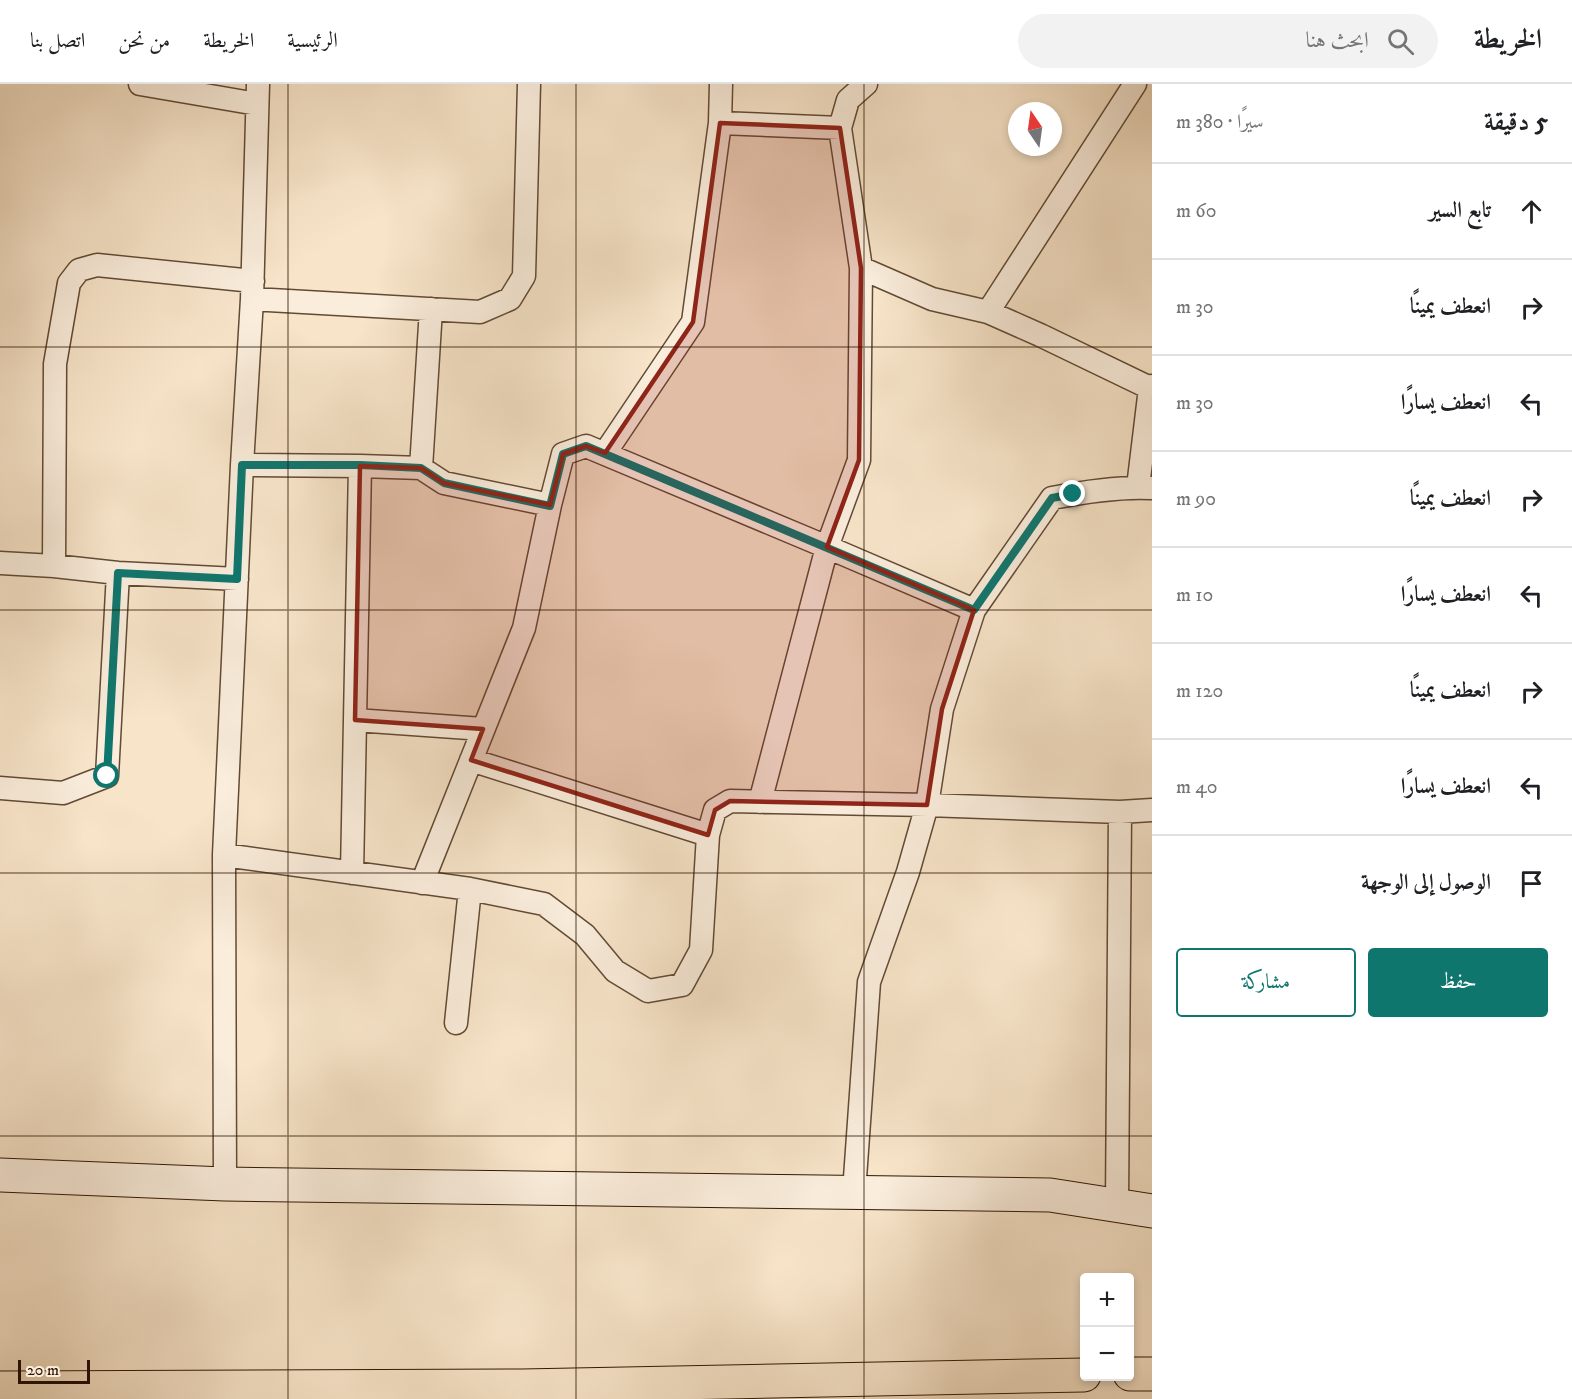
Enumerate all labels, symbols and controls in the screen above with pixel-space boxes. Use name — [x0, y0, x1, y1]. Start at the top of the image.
search box — [1018, 14, 1438, 68]
text: الخريطة — [1474, 22, 1542, 57]
icon: search — [1384, 25, 1417, 58]
text: ابحث هنا — [1305, 27, 1369, 54]
text: اتصل بنا — [30, 28, 85, 54]
text: من نحن — [118, 28, 170, 54]
text: الخريطة — [203, 28, 254, 54]
text: الرئيسية — [287, 28, 338, 54]
north arrow — [1008, 102, 1062, 156]
text: 5 دقيقة — [1484, 106, 1548, 139]
text: سيرًا · 380 m — [1176, 110, 1264, 135]
icon: ahead — [1515, 195, 1548, 228]
text: تابع السير — [1429, 197, 1491, 224]
text: 60 m — [1176, 199, 1217, 224]
icon: right — [1515, 291, 1548, 324]
text: انعطف يمينًا — [1410, 293, 1491, 320]
text: 30 m — [1176, 295, 1214, 320]
icon: left — [1515, 387, 1548, 420]
text: انعطف يسارًا — [1401, 389, 1491, 416]
text: 30 m — [1176, 391, 1214, 416]
route end — [1059, 480, 1085, 506]
icon: right — [1515, 483, 1548, 516]
text: انعطف يمينًا — [1410, 485, 1491, 512]
text: 90 m — [1176, 487, 1216, 512]
icon: left — [1515, 579, 1548, 612]
text: انعطف يسارًا — [1401, 581, 1491, 608]
text: 10 m — [1176, 583, 1213, 608]
icon: right — [1515, 675, 1548, 708]
text: انعطف يمينًا — [1410, 677, 1491, 704]
text: 120 m — [1176, 679, 1223, 704]
route start — [93, 762, 119, 788]
icon: left — [1515, 771, 1548, 804]
text: انعطف يسارًا — [1401, 773, 1491, 800]
text: 40 m — [1176, 775, 1218, 800]
icon: arrive — [1515, 867, 1548, 900]
text: الوصول إلى الوجهة — [1361, 869, 1491, 896]
button: مشاركة — [1176, 948, 1356, 1017]
button: حفظ — [1368, 948, 1548, 1017]
map controls — [1080, 1273, 1134, 1381]
button: + — [1080, 1273, 1134, 1327]
button: − — [1080, 1327, 1134, 1381]
scale bar — [18, 1357, 90, 1384]
text: 20 m — [27, 1360, 59, 1380]

